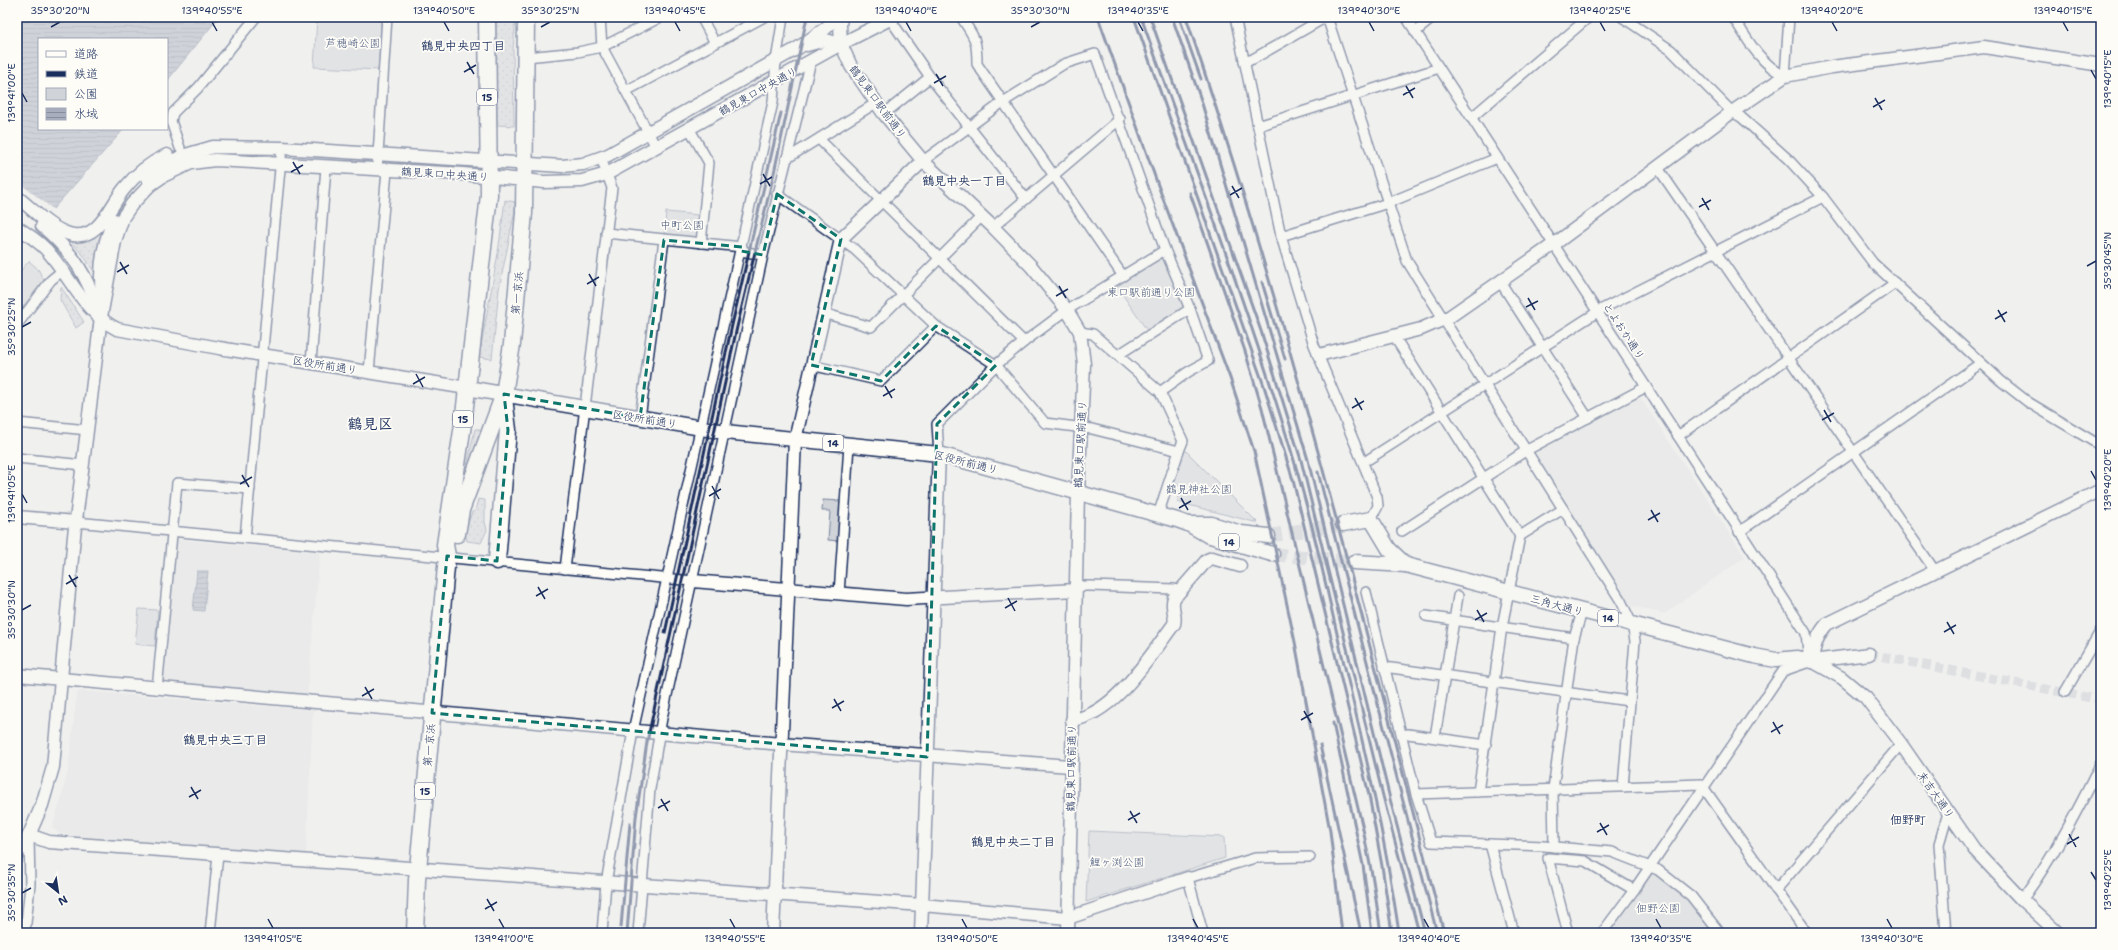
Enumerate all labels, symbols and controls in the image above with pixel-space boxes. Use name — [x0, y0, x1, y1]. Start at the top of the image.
text: 35°30'20"N — [30, 4, 90, 17]
text: 139°40'55"E — [181, 4, 243, 17]
text: 139°40'50"E — [413, 4, 475, 17]
text: 35°30'25"N — [521, 4, 579, 17]
text: 139°40'45"E — [644, 4, 706, 17]
text: 139°40'40"E — [875, 4, 937, 17]
text: 35°30'30"N — [1010, 4, 1070, 17]
text: 139°40'35"E — [1107, 4, 1169, 17]
text: 139°40'30"E — [1338, 4, 1400, 17]
text: 139°40'25"E — [1569, 4, 1631, 17]
text: 139°40'20"E — [1801, 4, 1863, 17]
text: 139°40'15"E — [2033, 4, 2093, 17]
park label: 芦穂崎公園 — [326, 36, 381, 51]
legend — [38, 38, 168, 130]
district label: 鶴見中央四丁目 — [421, 38, 505, 54]
text: 道路 — [74, 46, 98, 62]
text: 139°40'15"E — [2101, 49, 2114, 109]
street label: 鶴見東口駅前通り — [846, 62, 910, 142]
text: 139°41'00"E — [5, 63, 18, 123]
street label: 鶴見東口中央通り — [716, 64, 800, 119]
text: 鉄道 — [74, 66, 98, 82]
text: 公園 — [74, 86, 98, 102]
road number: 15 — [477, 89, 497, 105]
text: 水域 — [74, 106, 98, 122]
street label: 鶴見東口中央通り — [401, 164, 489, 185]
district label: 鶴見中央一丁目 — [922, 173, 1006, 189]
park label: 中町公園 — [660, 218, 704, 233]
text: 35°30'45"N — [2101, 232, 2114, 290]
street label: 第一京浜 — [508, 270, 527, 316]
park label: 東口駅前通り公園 — [1107, 285, 1195, 300]
text: 35°30'25"N — [5, 298, 18, 356]
street label: とよおか通り — [1599, 300, 1648, 363]
street label: 区役所前通り — [291, 353, 359, 378]
street label: 鶴見東口駅前通り — [1071, 400, 1090, 488]
street label: 区役所前通り — [611, 407, 679, 432]
road number: 15 — [453, 411, 473, 427]
district label: 鶴見区 — [347, 414, 393, 434]
road number: 14 — [823, 435, 843, 451]
street label: 区役所前通り — [932, 447, 1000, 478]
text: 139°40'20"E — [2101, 449, 2114, 511]
text: 139°41'05"E — [5, 465, 18, 523]
park label: 鶴見神社公園 — [1166, 482, 1232, 497]
road number: 14 — [1219, 534, 1239, 550]
text: 35°30'30"N — [5, 580, 18, 640]
street label: 三角大通り — [1528, 591, 1585, 620]
road number: 14 — [1598, 610, 1618, 626]
street label: 第一京浜 — [420, 722, 439, 768]
street label: 鶴見東口駅前通り — [1063, 724, 1080, 812]
district label: 鶴見中央三丁目 — [183, 732, 267, 748]
street label: 末吉大通り — [1914, 768, 1958, 822]
road number: 15 — [415, 783, 435, 799]
district label: 佃野町 — [1890, 812, 1926, 828]
district label: 鶴見中央二丁目 — [971, 834, 1055, 850]
text: 139°40'25"E — [2101, 849, 2114, 911]
park label: 鯉ヶ渕公園 — [1090, 855, 1145, 870]
text: 35°30'35"N — [5, 864, 18, 922]
north arrow — [38, 872, 78, 912]
text: N — [55, 892, 70, 909]
park label: 佃野公園 — [1636, 901, 1680, 916]
text: 139°41'05"E — [244, 932, 302, 945]
text: 139°41'00"E — [474, 932, 534, 945]
text: 139°40'55"E — [704, 932, 766, 945]
text: 139°40'50"E — [936, 932, 998, 945]
text: 139°40'45"E — [1167, 932, 1229, 945]
text: 139°40'40"E — [1398, 932, 1460, 945]
text: 139°40'35"E — [1630, 932, 1692, 945]
text: 139°40'30"E — [1861, 932, 1923, 945]

